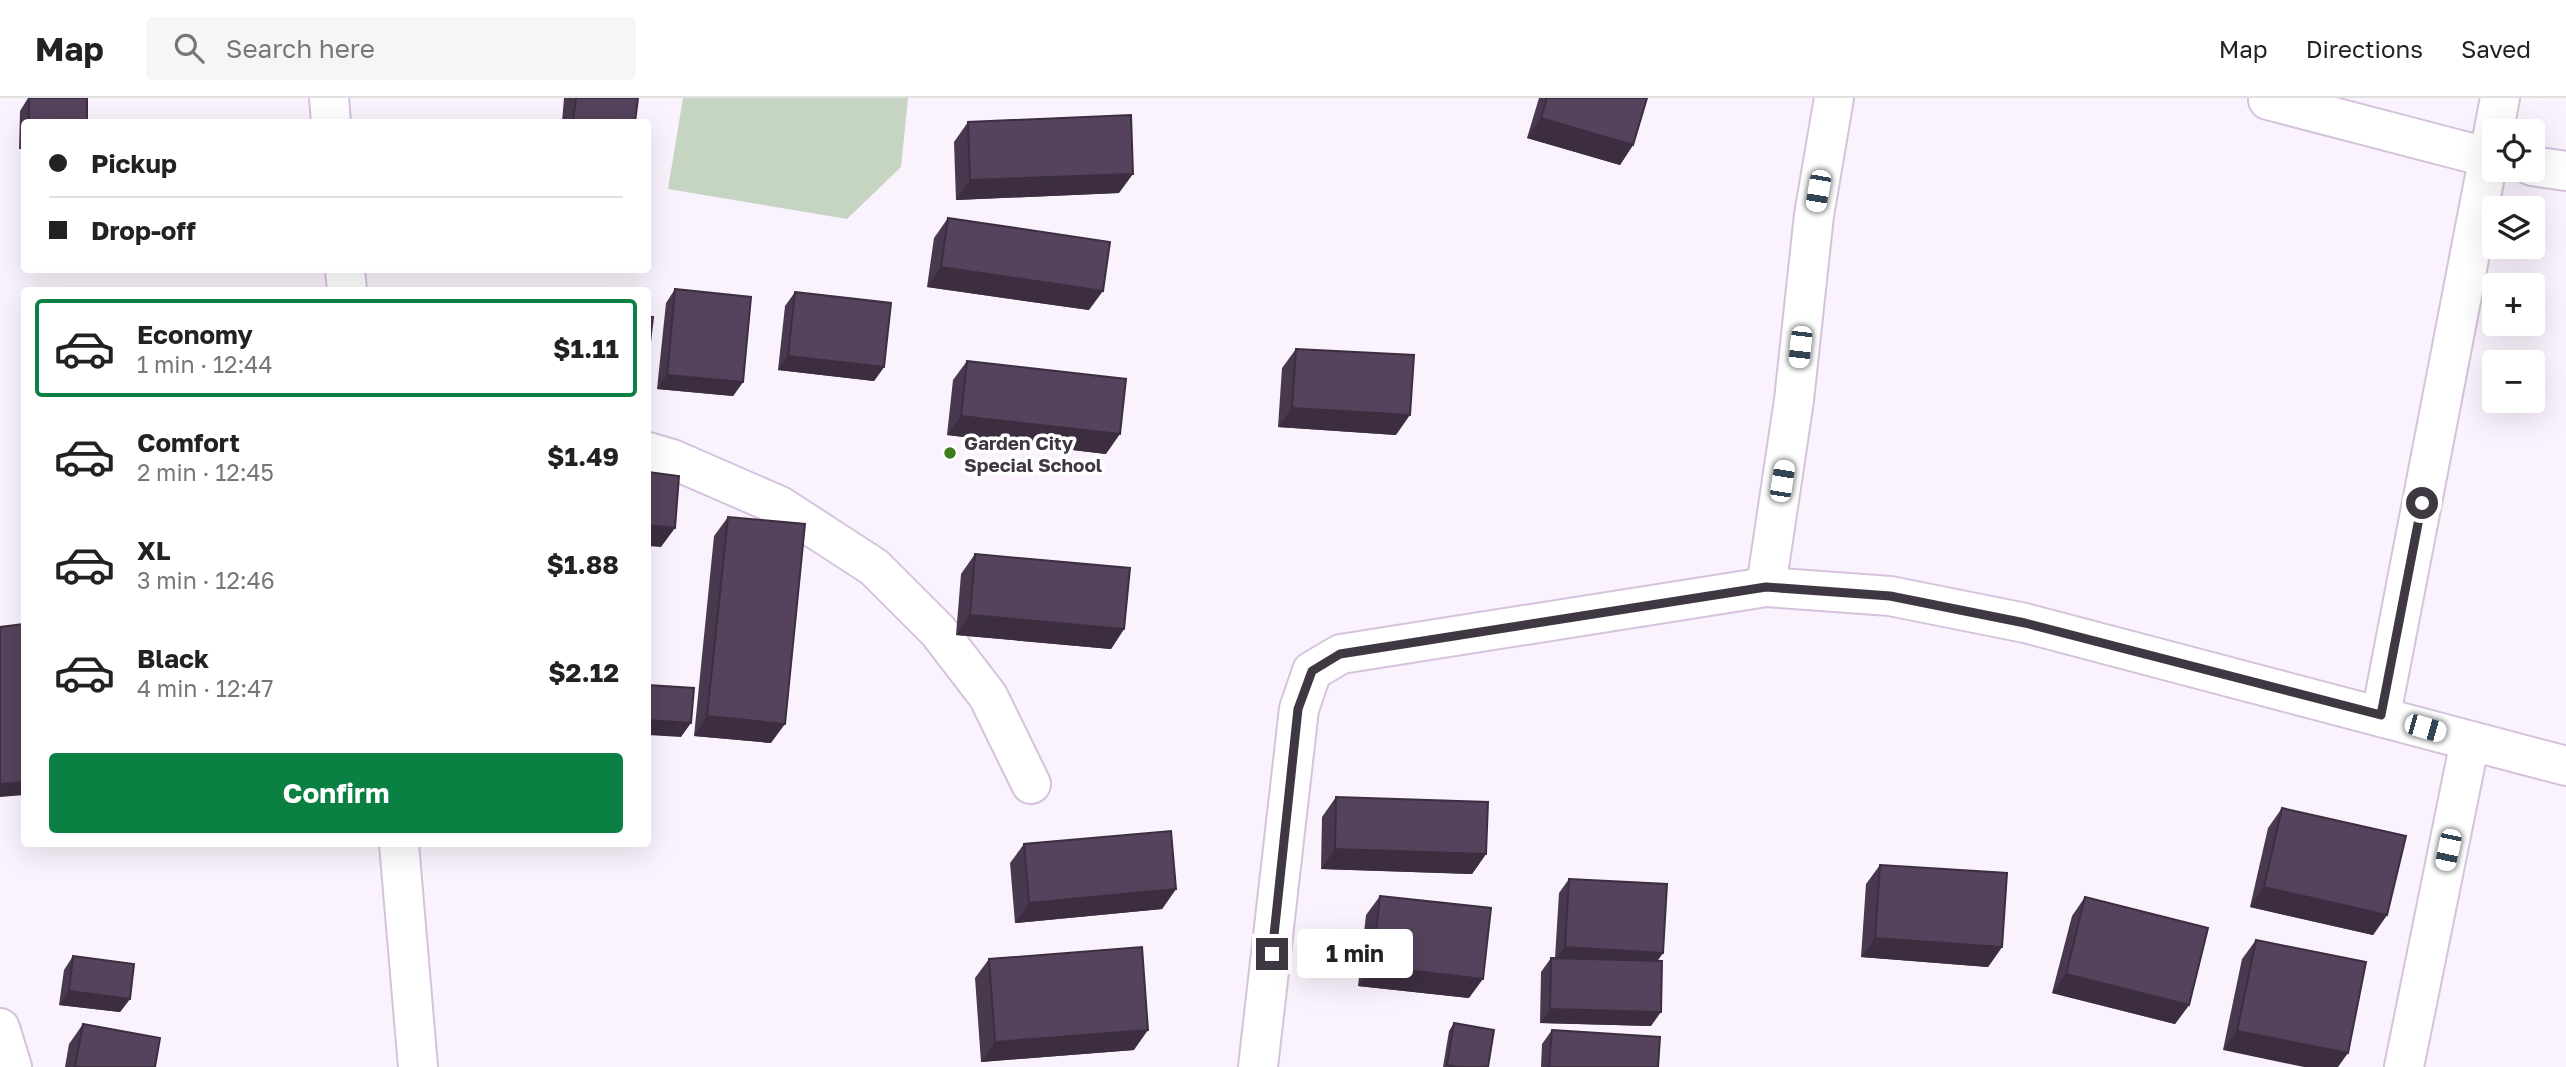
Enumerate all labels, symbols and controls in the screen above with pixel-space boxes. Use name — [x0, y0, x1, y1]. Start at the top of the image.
search box — [146, 17, 636, 80]
text: Map — [35, 29, 104, 68]
icon: search — [170, 29, 208, 67]
text: Search here — [226, 33, 375, 64]
text: Map — [2219, 34, 2268, 63]
text: Directions — [2306, 34, 2423, 63]
text: Saved — [2461, 34, 2531, 63]
map controls — [2482, 119, 2545, 413]
button: locate — [2482, 119, 2545, 182]
text: Pickup — [91, 148, 177, 179]
car — [1805, 168, 1832, 214]
button: layers — [2482, 196, 2545, 259]
text: Drop-off — [91, 215, 196, 246]
button: + — [2482, 273, 2545, 336]
icon: car — [53, 317, 116, 380]
text: Economy — [137, 319, 253, 350]
car — [1788, 325, 1813, 369]
text: $1.11 — [553, 333, 619, 364]
text: 1 min · 12:44 — [137, 350, 272, 378]
button: − — [2482, 350, 2545, 413]
icon: car — [53, 425, 116, 488]
text: Comfort — [137, 427, 240, 458]
place label: Garden City Special School — [964, 431, 1102, 476]
text: $1.49 — [547, 441, 619, 472]
marker: Garden City Special School — [942, 445, 958, 461]
text: 2 min · 12:45 — [137, 458, 274, 486]
car — [1769, 459, 1796, 503]
route start — [2406, 487, 2438, 519]
icon: car — [53, 533, 116, 596]
text: XL — [137, 535, 171, 566]
text: $1.88 — [547, 549, 619, 580]
text: 3 min · 12:46 — [137, 566, 275, 594]
icon: car — [53, 641, 116, 704]
text: Black — [137, 643, 209, 674]
text: $2.12 — [548, 657, 619, 688]
text: 4 min · 12:47 — [137, 674, 273, 702]
car — [2402, 712, 2449, 744]
button: Confirm — [49, 753, 623, 833]
car — [2434, 827, 2463, 873]
callout: 1 min — [1296, 930, 1412, 978]
route end — [1256, 938, 1288, 970]
text: 1 min — [1326, 939, 1384, 967]

